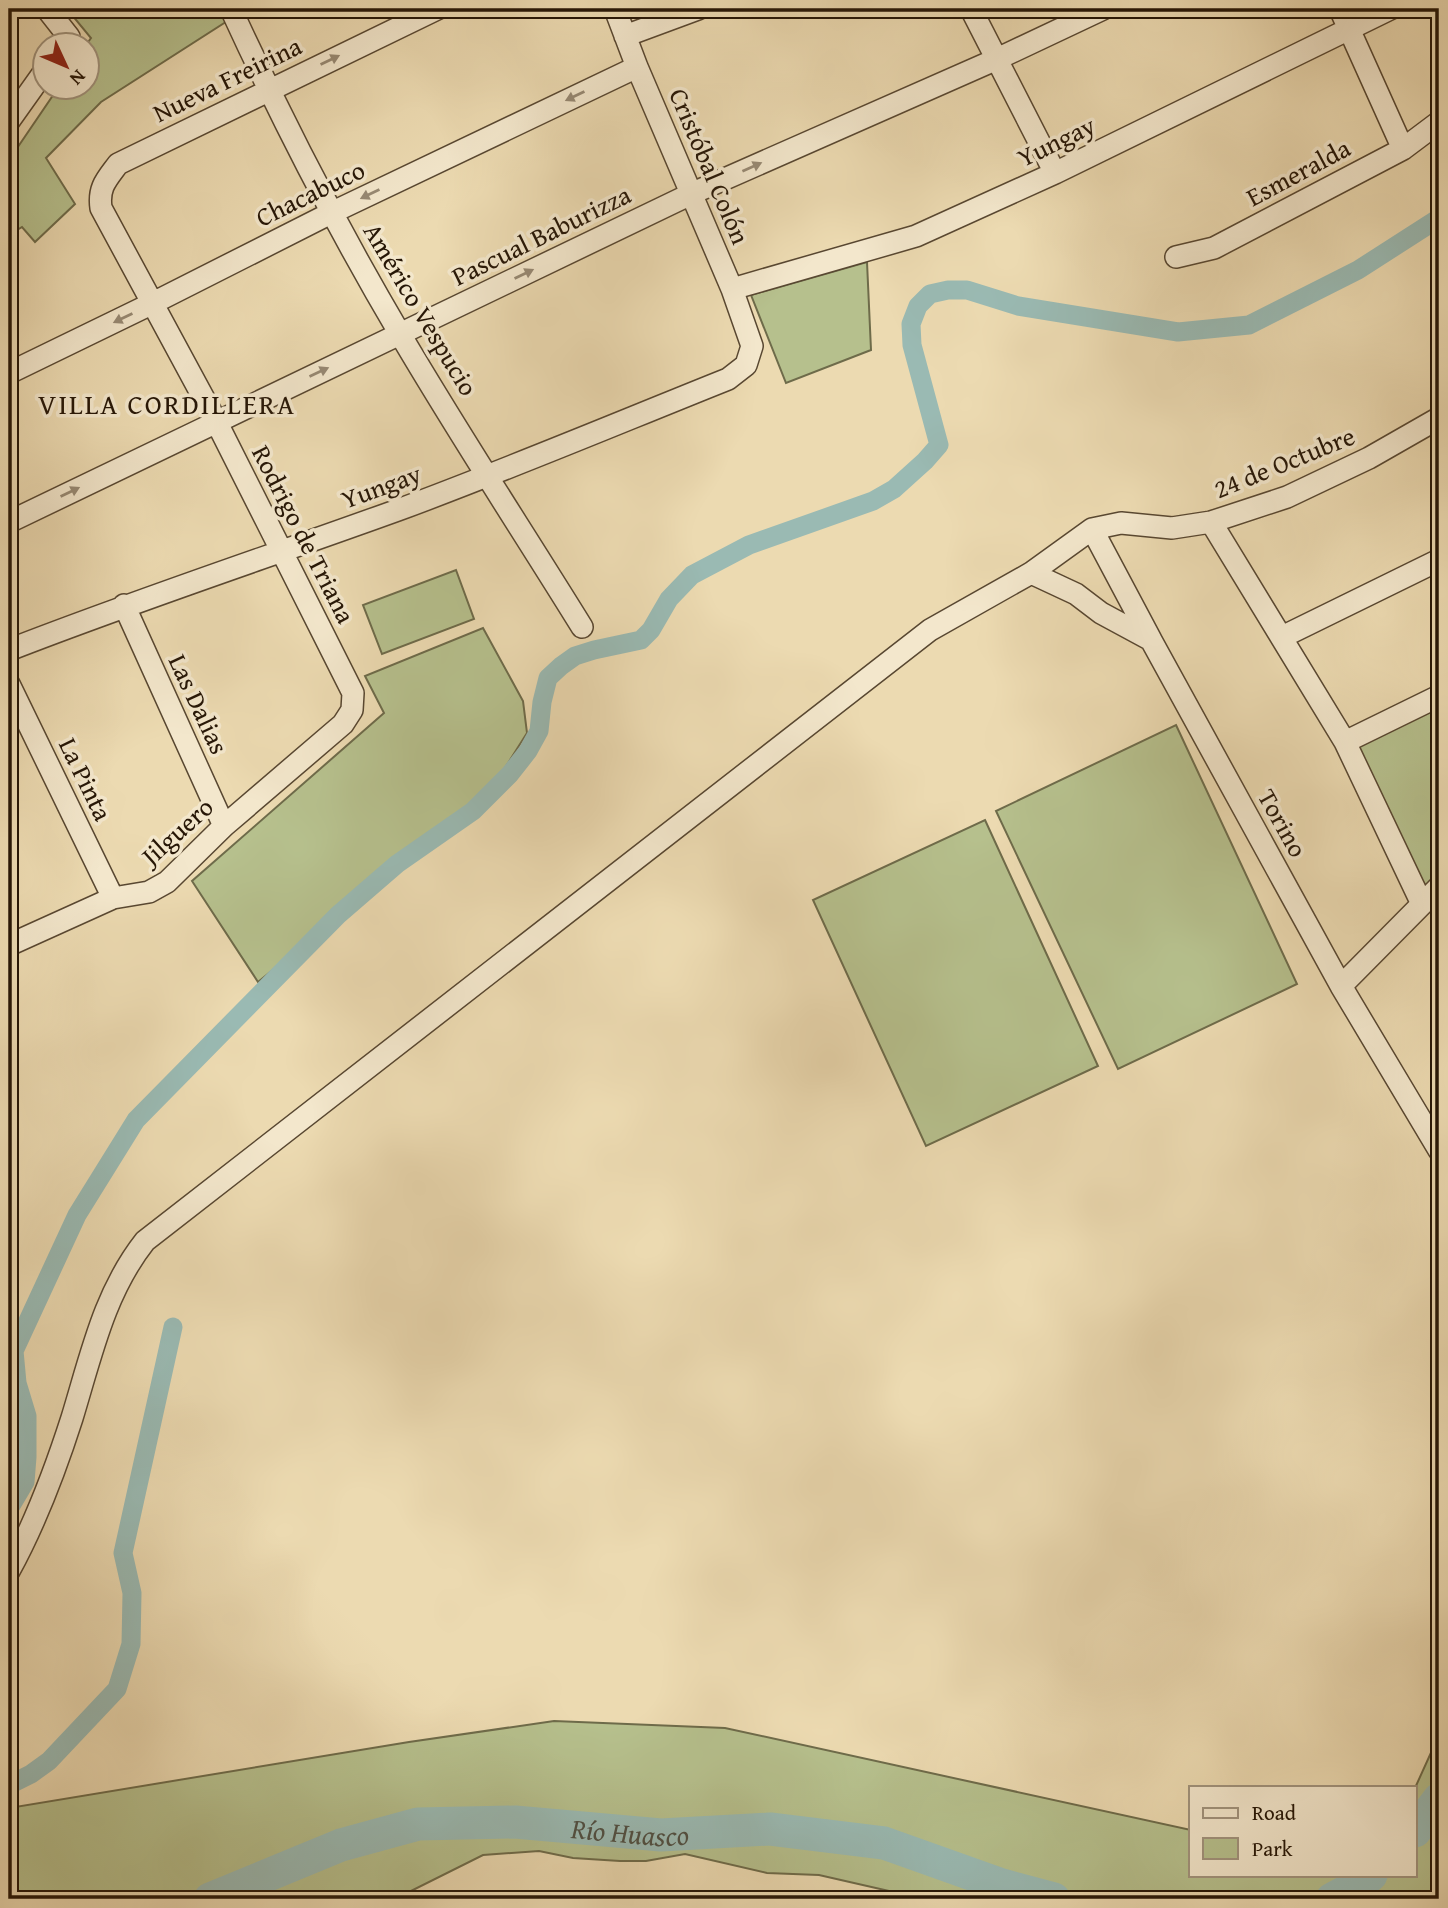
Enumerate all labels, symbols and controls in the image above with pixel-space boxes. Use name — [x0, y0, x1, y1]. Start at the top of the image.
street label: Nueva Freirina — [146, 26, 309, 132]
north arrow — [32, 32, 102, 102]
one-way arrow — [320, 54, 340, 65]
text: N — [64, 64, 93, 92]
street label: Cristóbal Colón — [660, 82, 761, 251]
one-way arrow — [565, 91, 586, 102]
street label: Yungay — [1010, 105, 1102, 177]
street label: Esmeralda — [1239, 128, 1358, 216]
street label: Chacabuco — [249, 150, 371, 236]
one-way arrow — [742, 161, 763, 172]
street label: Pascual Baburizza — [445, 174, 638, 295]
one-way arrow — [360, 188, 380, 200]
street label: Américo Vespucio — [354, 215, 488, 403]
one-way arrow — [514, 269, 534, 280]
one-way arrow — [113, 312, 133, 324]
one-way arrow — [309, 367, 329, 378]
district label: VILLA CORDILLERA — [38, 383, 296, 424]
street label: 24 de Octubre — [1208, 416, 1360, 508]
street label: Rodrigo de Triana — [242, 438, 366, 631]
street label: Yungay — [336, 454, 426, 518]
one-way arrow — [60, 487, 80, 498]
street label: Las Dalias — [159, 648, 239, 760]
street label: La Pinta — [49, 731, 123, 828]
street label: Torino — [1248, 782, 1318, 864]
street label: Jilguero — [130, 788, 222, 876]
legend — [1189, 1786, 1416, 1876]
text: Road — [1252, 1797, 1297, 1828]
water label: Río Huasco — [569, 1807, 690, 1856]
text: Park — [1252, 1833, 1293, 1864]

